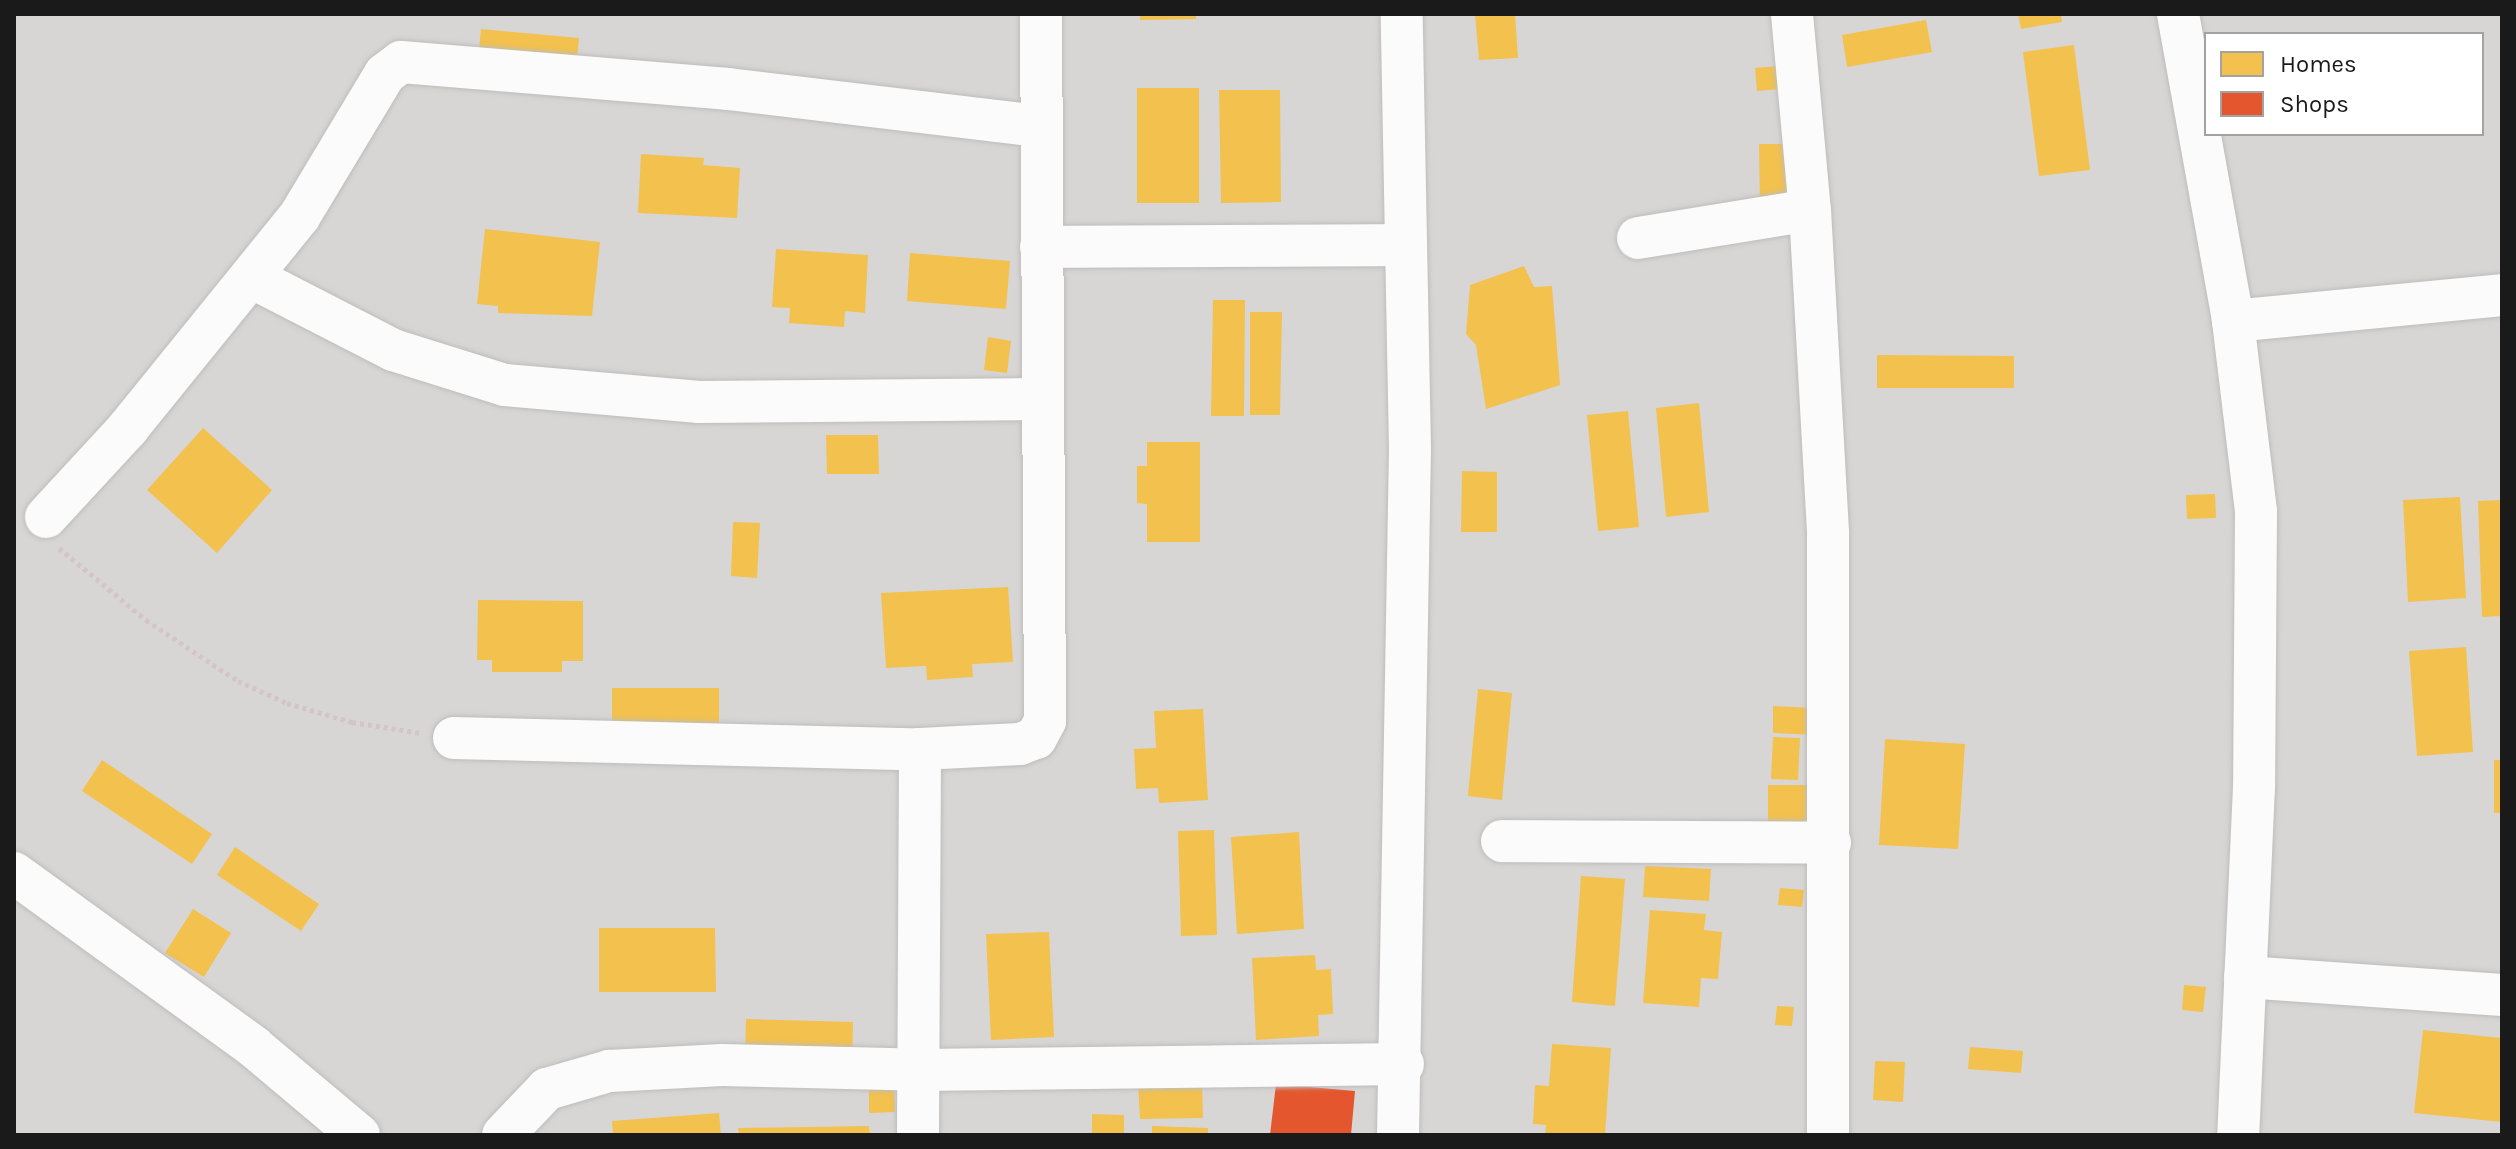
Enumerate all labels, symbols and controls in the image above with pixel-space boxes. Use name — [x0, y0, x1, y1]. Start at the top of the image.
legend — [2204, 32, 2484, 136]
text: Homes — [2280, 50, 2357, 78]
text: Shops — [2280, 90, 2349, 118]

